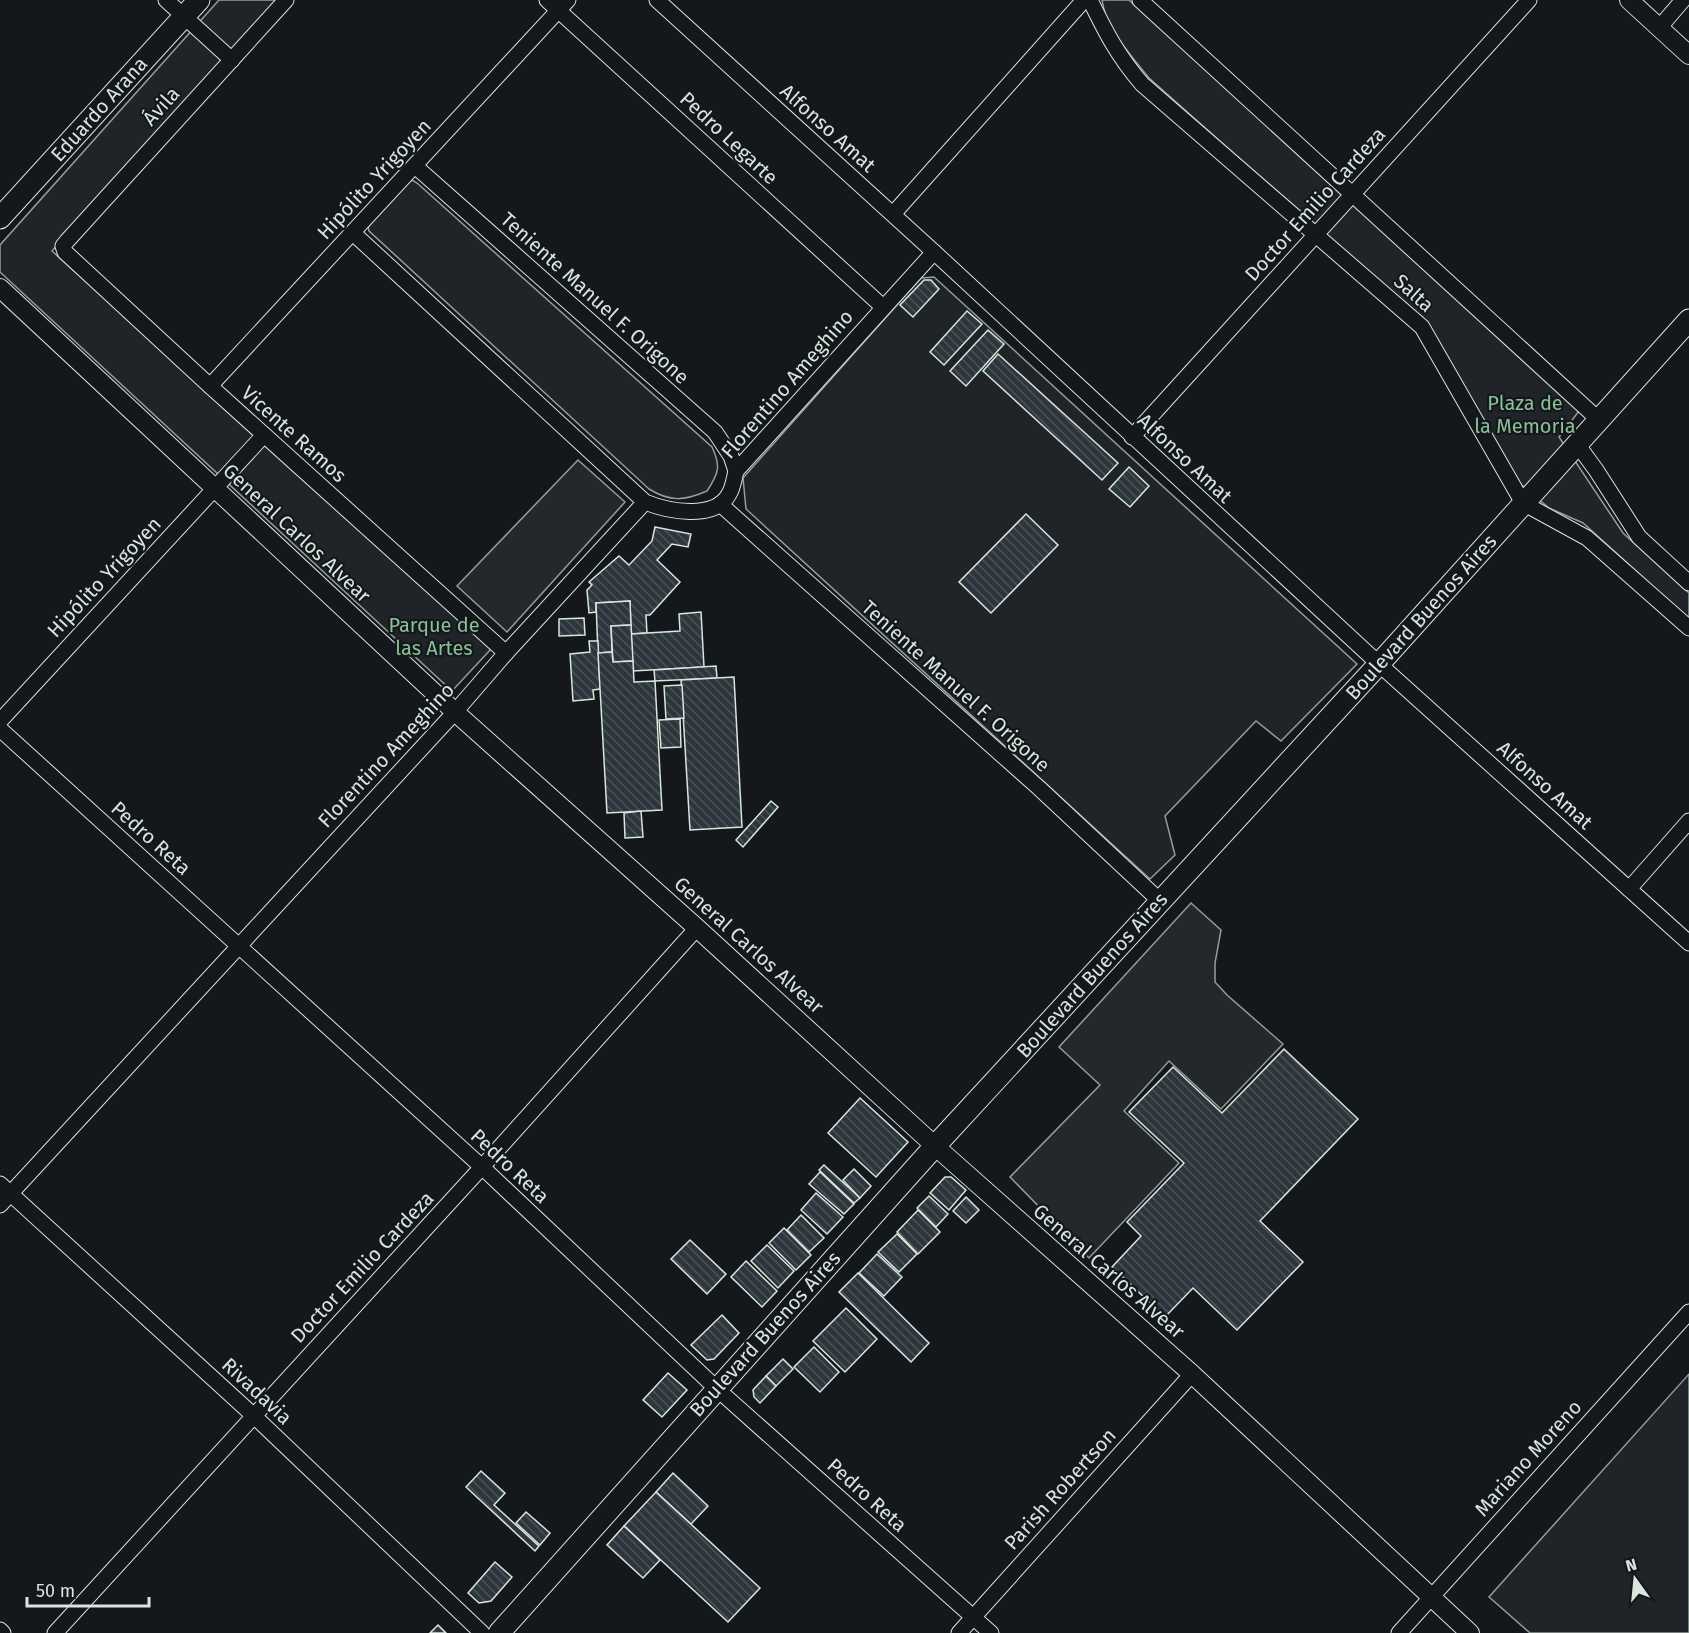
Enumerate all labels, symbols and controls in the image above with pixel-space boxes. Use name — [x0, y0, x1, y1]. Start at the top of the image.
street label: Eduardo Arana — [46, 52, 152, 166]
street label: Alfonso Amat — [775, 79, 881, 178]
street label: Ávila — [137, 82, 185, 130]
street label: Pedro Legarte — [675, 87, 783, 189]
street label: Hipólito Yrigoyen — [312, 114, 436, 244]
street label: Doctor Emilio Cardeza — [1240, 122, 1390, 286]
street label: Teniente Manuel F. Origone — [496, 207, 694, 389]
street label: Salta — [1389, 269, 1439, 317]
street label: Florentino Ameghino — [716, 305, 858, 463]
street label: Vicente Ramos — [237, 381, 351, 487]
park label: Plaza de la Memoria — [1474, 391, 1576, 438]
street label: Alfonso Amat — [1133, 408, 1238, 508]
street label: General Carlos Alvear — [218, 458, 376, 608]
street label: Hipólito Yrigoyen — [42, 512, 166, 642]
street label: Boulevard Buenos Aires — [1340, 529, 1502, 705]
street label: Teniente Manuel F. Origone — [857, 595, 1055, 777]
park label: Parque de las Artes — [388, 613, 480, 660]
street label: Florentino Ameghino — [313, 678, 459, 832]
street label: Alfonso Amat — [1492, 736, 1598, 835]
street label: Pedro Reta — [106, 796, 196, 880]
street label: General Carlos Alvear — [669, 872, 829, 1019]
street label: Boulevard Buenos Aires — [1011, 887, 1173, 1063]
street label: Pedro Reta — [466, 1124, 554, 1208]
street label: Doctor Emilio Cardeza — [286, 1186, 438, 1348]
street label: General Carlos Alvear — [1028, 1199, 1190, 1343]
street label: Boulevard Buenos Aires — [684, 1246, 846, 1422]
street label: Rivadavia — [217, 1353, 297, 1429]
street label: Mariano Moreno — [1470, 1395, 1586, 1521]
street label: Parish Robertson — [999, 1423, 1121, 1555]
street label: Pedro Reta — [822, 1453, 912, 1537]
north arrow — [1605, 1549, 1665, 1609]
text: N — [1624, 1554, 1639, 1576]
scale bar — [27, 1570, 148, 1608]
text: 50 m — [36, 1580, 75, 1602]

